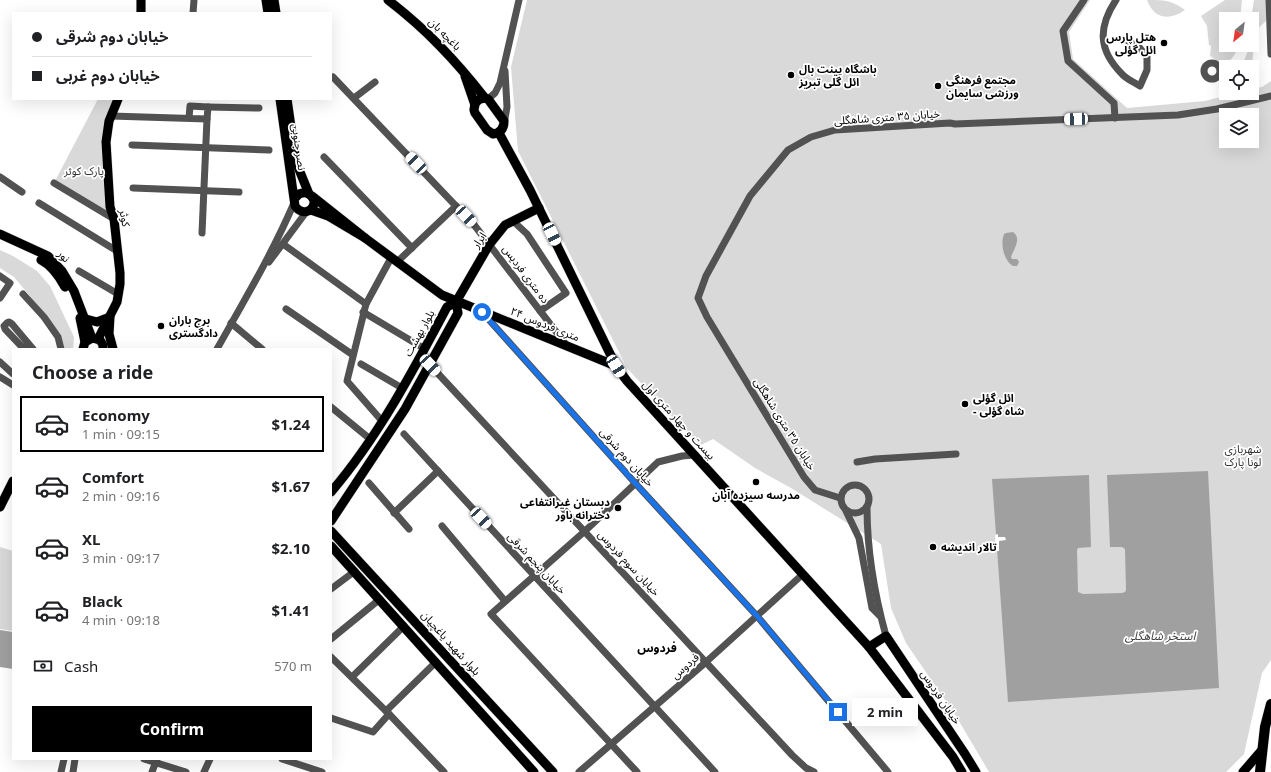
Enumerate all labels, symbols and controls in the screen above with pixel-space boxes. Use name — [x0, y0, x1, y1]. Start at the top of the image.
north arrow — [1219, 12, 1259, 52]
map controls — [1219, 12, 1259, 148]
street label: باغچه بان — [425, 14, 465, 54]
text: خیابان دوم شرقی — [56, 26, 168, 46]
place label: هتل پارس ائل گؤلی — [1106, 29, 1156, 57]
marker: هتل پارس ائل گؤلی — [1159, 38, 1169, 48]
button: locate — [1219, 60, 1259, 100]
place label: باشگاه پینت بال ائل گلی تبریز — [798, 61, 877, 89]
text: خیابان دوم غربی — [56, 65, 160, 85]
marker: باشگاه پینت بال ائل گلی تبریز — [786, 70, 796, 80]
place label: مجتمع فرهنگی ورزشی سایمان — [946, 72, 1019, 100]
marker: مجتمع فرهنگی ورزشی سایمان — [933, 81, 943, 91]
street label: خیابان ۳۵ متری شاهگلی — [833, 105, 941, 128]
button: layers — [1219, 108, 1259, 148]
car — [1064, 113, 1088, 125]
street label: نصر جنوبی — [289, 123, 310, 171]
car — [403, 150, 429, 176]
park label: پارک کوثر — [63, 163, 104, 179]
car — [453, 203, 479, 229]
street label: کوثر — [116, 207, 134, 228]
car — [541, 221, 563, 247]
street label: ابرار — [467, 229, 489, 252]
street label: ده متری فردیس — [499, 241, 553, 306]
street label: نور — [54, 245, 74, 265]
route start — [473, 303, 491, 321]
street label: ۲۴ متری فردوس — [508, 303, 582, 344]
street label: بلوار بهشت — [400, 307, 438, 359]
place label: برج باران دادگستری — [169, 312, 218, 340]
marker: برج باران دادگستری — [156, 321, 166, 331]
car — [417, 352, 443, 378]
car — [604, 353, 628, 379]
text: Choose a ride — [32, 360, 153, 384]
street label: خیابان ۳۵ متری شاهگلی — [751, 375, 820, 473]
street label: بیست و چهار متری اول — [639, 377, 719, 463]
place label: ائل گؤلی - شاه گؤلی — [973, 390, 1024, 418]
marker: ائل گؤلی - شاه گؤلی — [960, 399, 970, 409]
text: Economy — [82, 405, 150, 425]
icon: car — [34, 406, 70, 442]
text: $1.24 — [271, 414, 310, 434]
street label: خیابان دوم شرقی — [596, 424, 658, 490]
text: 1 min · 09:15 — [82, 425, 160, 443]
park label: شهربازی لونا پارک — [1225, 441, 1262, 470]
text: Comfort — [82, 467, 144, 487]
icon: car — [34, 468, 70, 504]
text: $1.67 — [271, 476, 310, 496]
marker: مدرسه سیزده آبان — [751, 477, 761, 487]
text: 2 min · 09:16 — [82, 487, 160, 505]
place label: مدرسه سیزده آبان — [712, 487, 800, 502]
place label: دبستان غیرانتفاعی دخترانه باور — [520, 494, 610, 522]
marker: دبستان غیرانتفاعی دخترانه باور — [613, 503, 623, 513]
car — [468, 505, 494, 531]
street label: خیابان سوم فردوس — [594, 527, 664, 600]
text: XL — [82, 529, 100, 549]
street label: خیابان پنجم شرقی — [503, 529, 570, 598]
icon: car — [34, 530, 70, 566]
text: $2.10 — [271, 538, 310, 558]
place label: تالار اندیشه — [941, 539, 997, 554]
marker: تالار اندیشه — [928, 542, 938, 552]
text: 3 min · 09:17 — [82, 549, 160, 567]
text: Black — [82, 591, 122, 611]
icon: car — [34, 592, 70, 628]
text: $1.41 — [271, 600, 310, 620]
street label: بلوار شهید یاغچیان — [418, 607, 484, 679]
text: 4 min · 09:18 — [82, 611, 160, 629]
water label: استخر شاهگلی — [1125, 627, 1196, 644]
district label: فردوس — [637, 639, 677, 656]
street label: فردوس — [668, 649, 702, 682]
icon: cash — [32, 655, 54, 677]
text: Cash — [64, 656, 98, 676]
text: 570 m — [274, 657, 312, 675]
street label: خیابان فردوس — [918, 667, 965, 727]
callout: 2 min — [852, 698, 918, 726]
route end — [829, 703, 847, 721]
text: 2 min — [867, 703, 903, 721]
button: Confirm — [32, 706, 312, 752]

